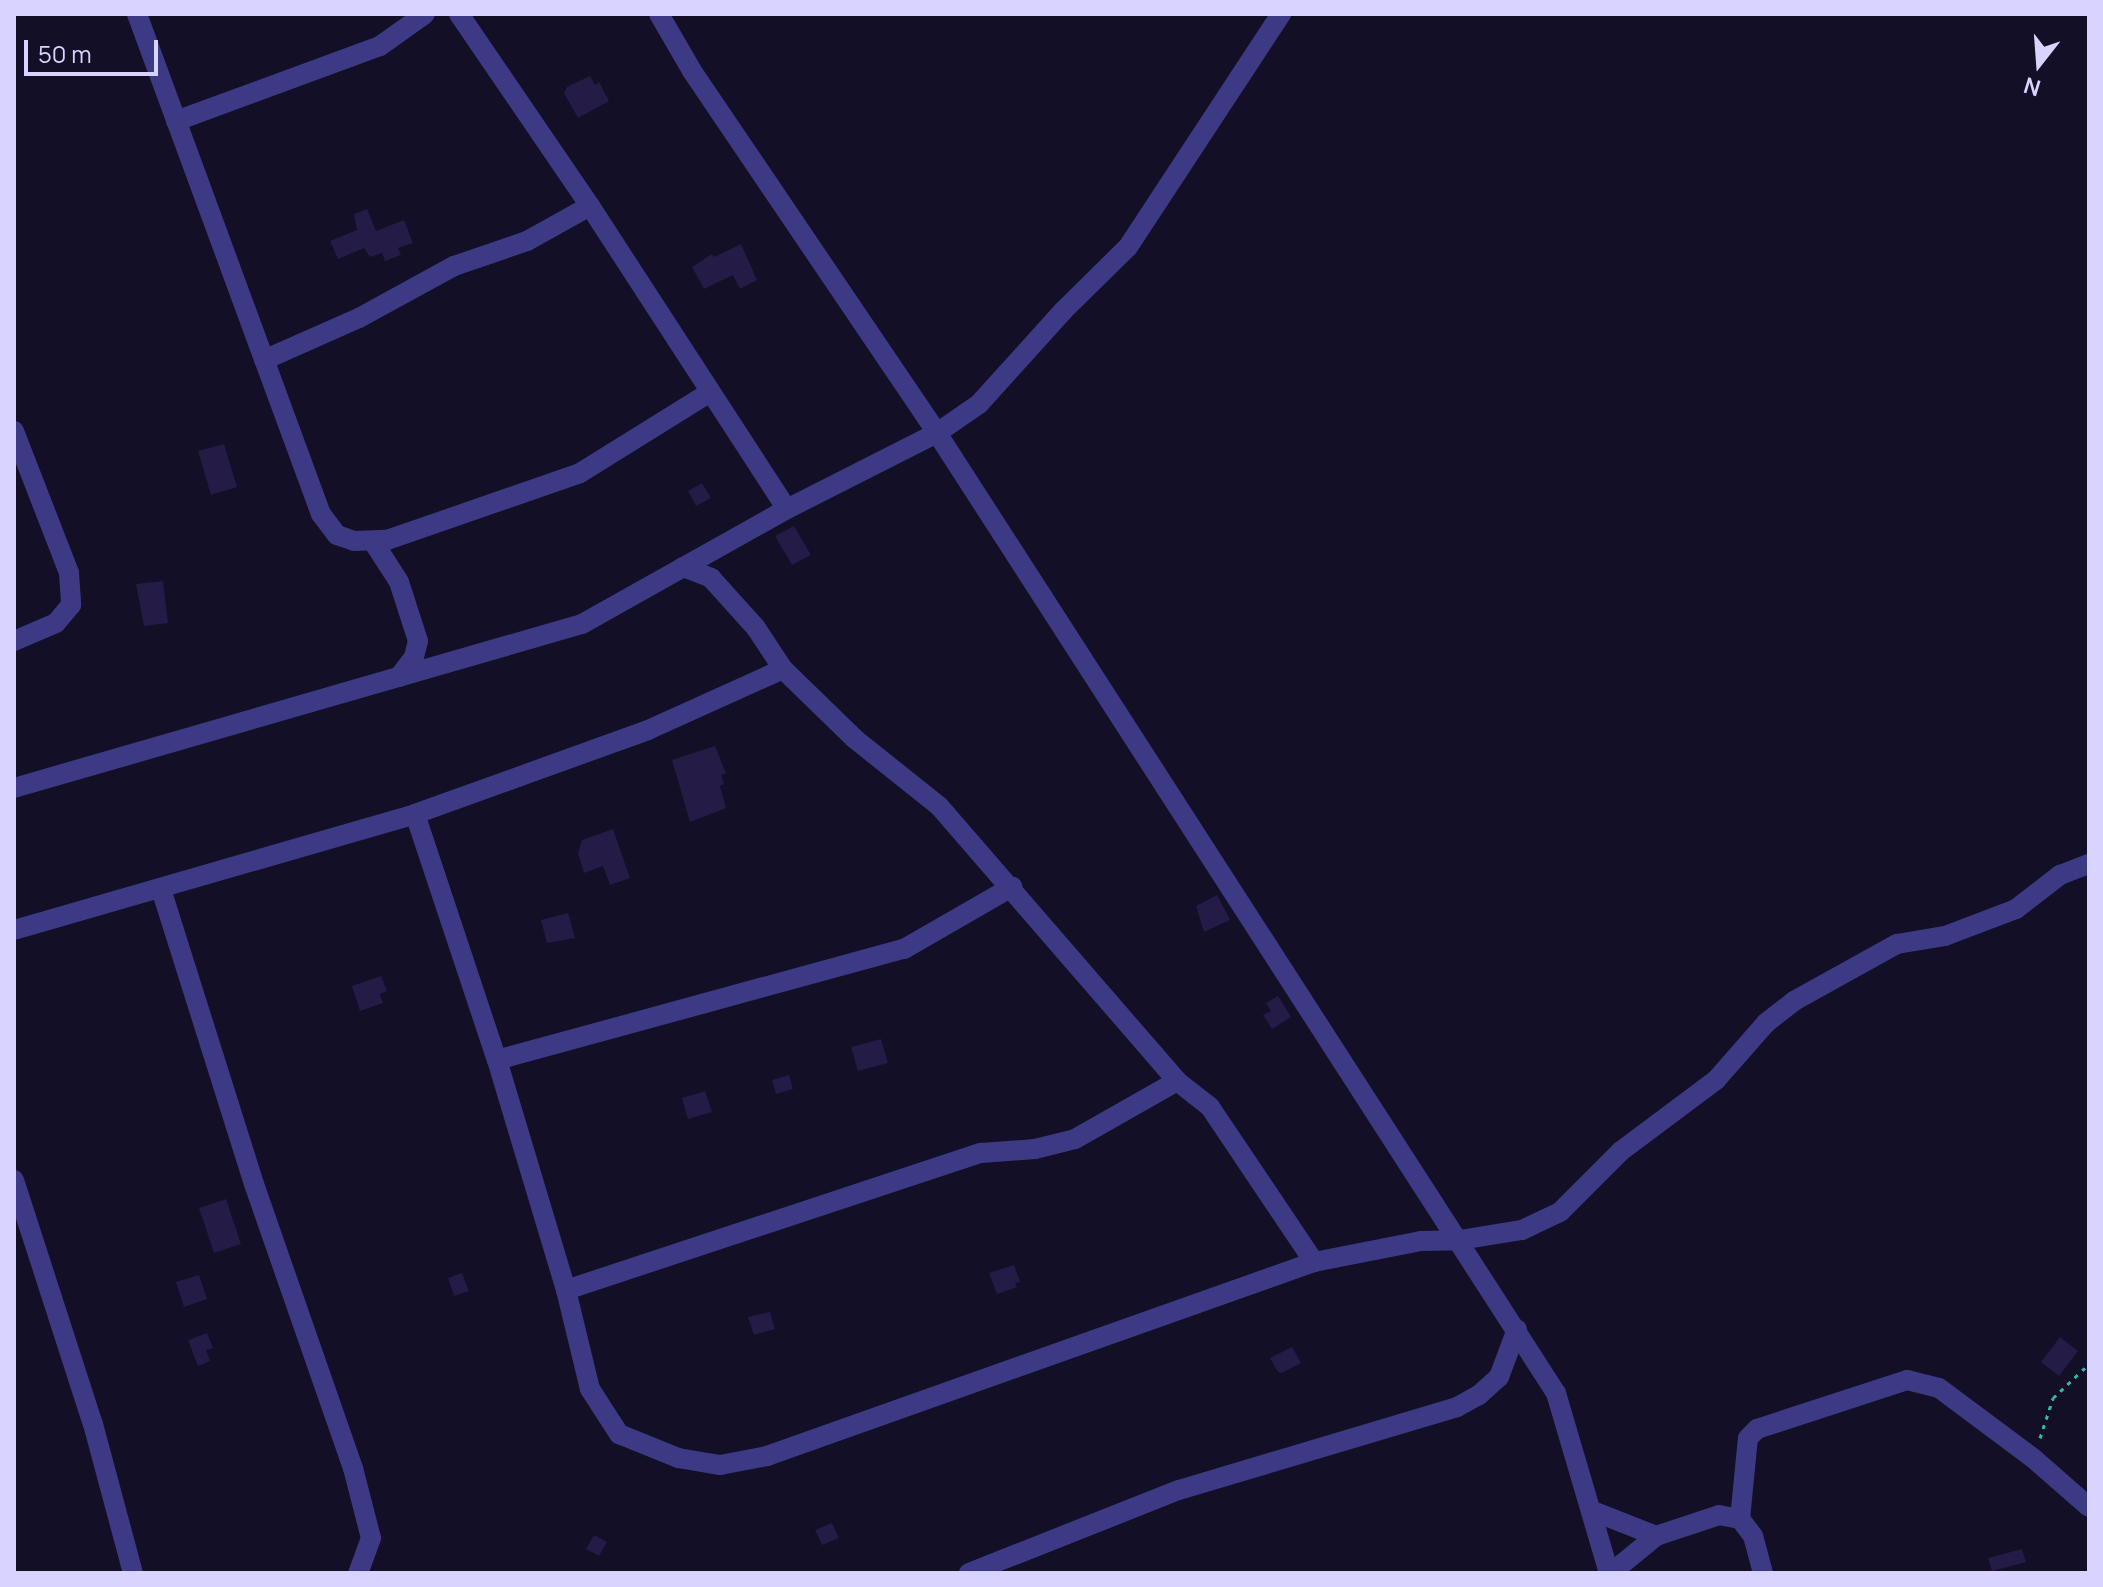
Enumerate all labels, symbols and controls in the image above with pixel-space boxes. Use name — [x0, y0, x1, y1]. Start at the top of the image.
scale bar — [28, 24, 162, 74]
north arrow — [1999, 24, 2079, 104]
text: 50 m — [38, 37, 92, 70]
text: N — [2020, 70, 2044, 104]

